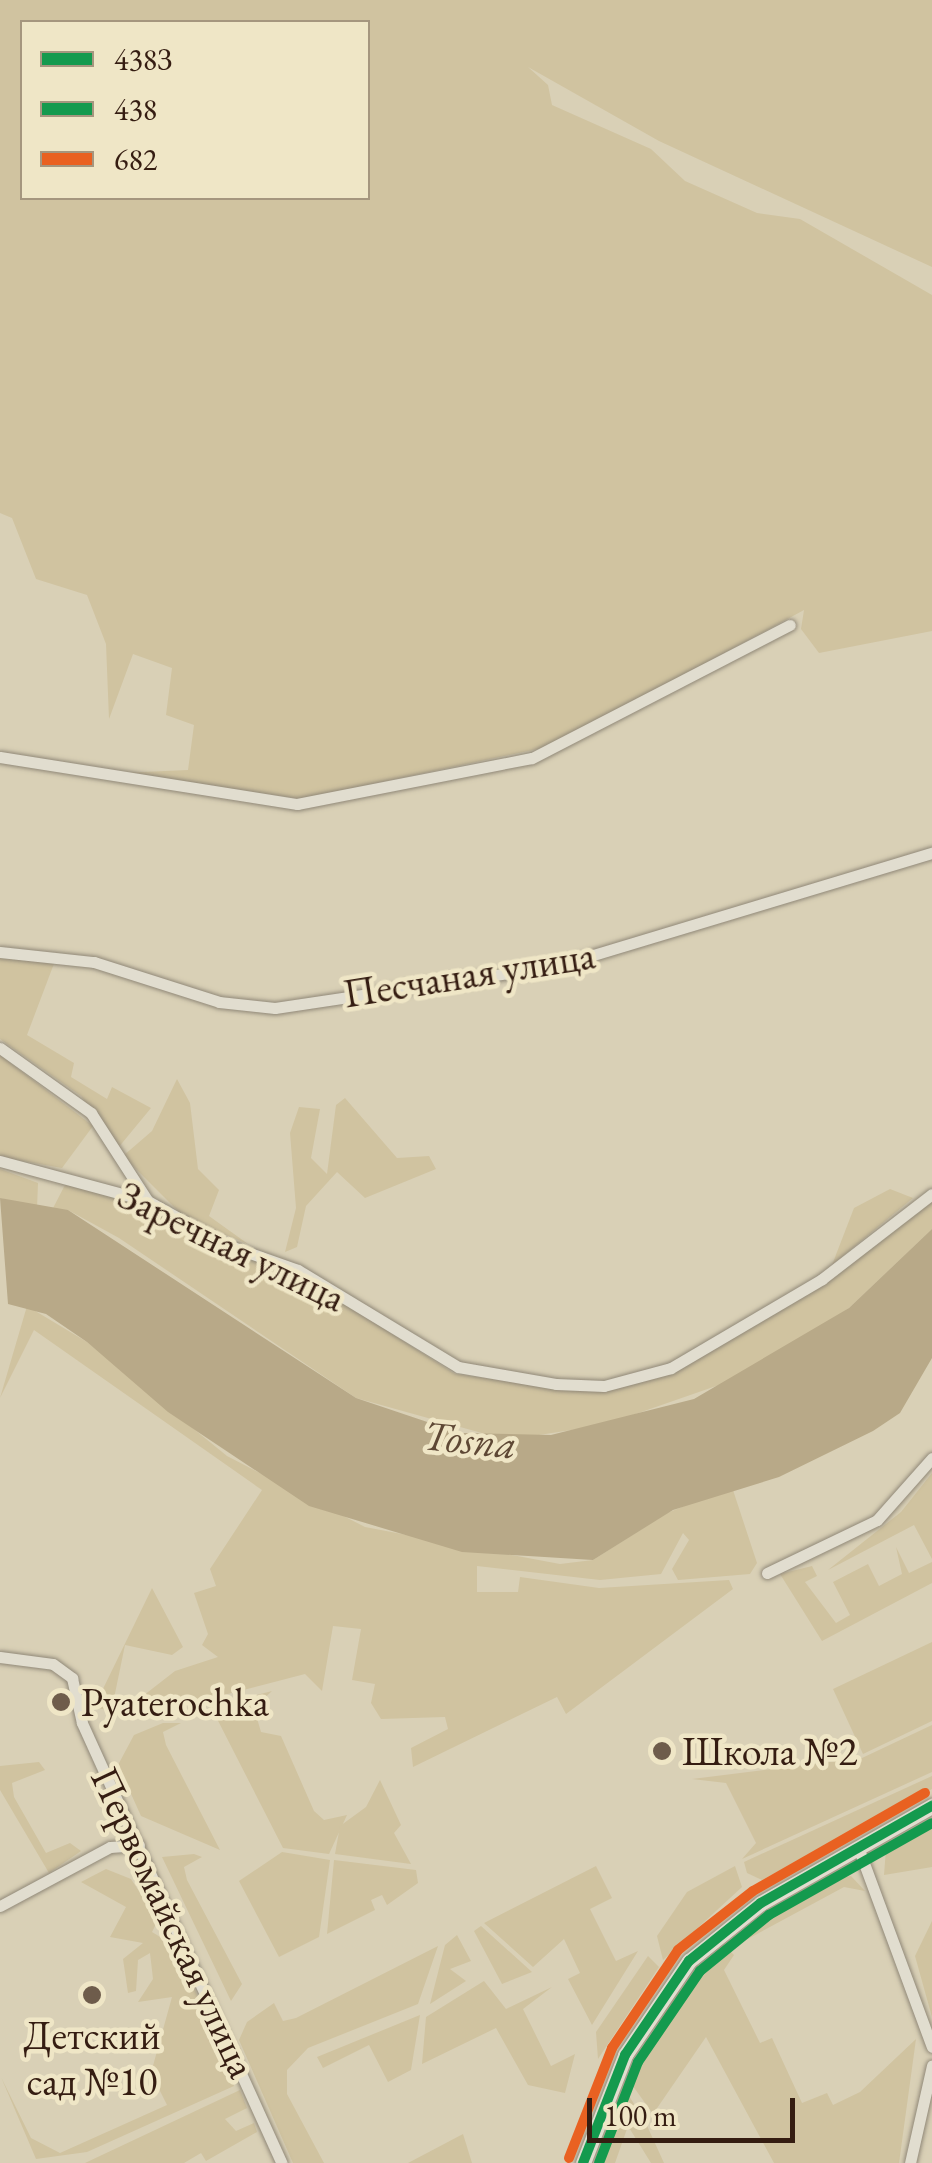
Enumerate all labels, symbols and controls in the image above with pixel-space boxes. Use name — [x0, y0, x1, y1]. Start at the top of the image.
legend — [20, 20, 370, 200]
text: 438З — [114, 40, 173, 79]
text: 438 — [114, 90, 157, 129]
text: 682 — [114, 140, 157, 179]
street label: Песчаная улица — [340, 930, 598, 1018]
street label: Заречная улица — [111, 1170, 353, 1322]
water label: Tosna — [421, 1410, 519, 1470]
place label: Pyaterochka — [81, 1678, 269, 1726]
marker: Pyaterochka — [50, 1691, 72, 1713]
place label: Школа №2 — [682, 1727, 858, 1775]
marker: Школа №2 — [651, 1740, 673, 1762]
street label: Первомайская улица — [81, 1759, 267, 2085]
marker: Детский сад №10 — [81, 1984, 103, 2006]
place label: Детский сад №10 — [23, 2011, 161, 2105]
scale bar — [592, 2078, 800, 2140]
text: 100 m — [604, 2096, 677, 2135]

